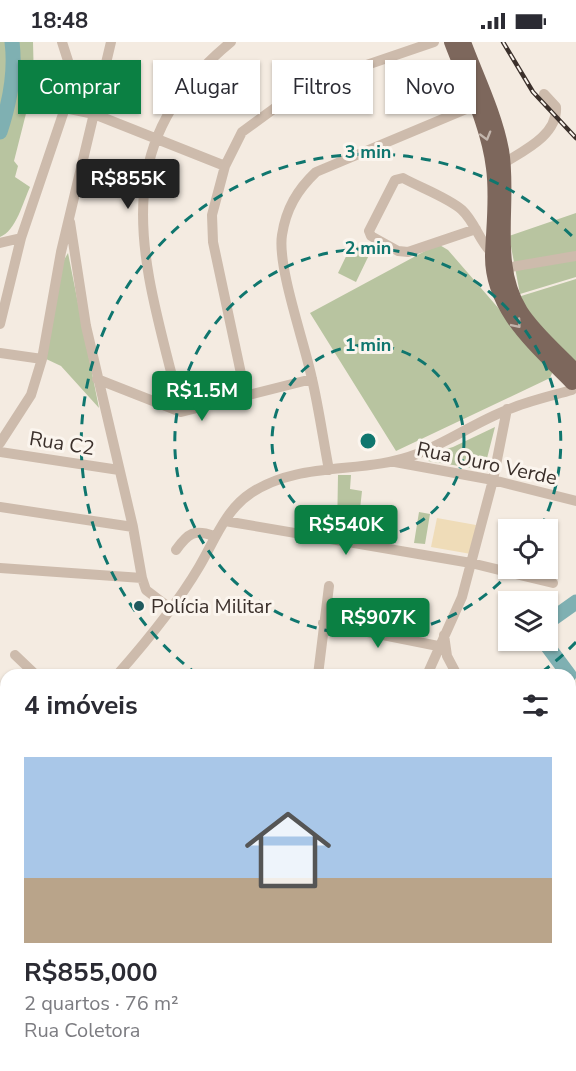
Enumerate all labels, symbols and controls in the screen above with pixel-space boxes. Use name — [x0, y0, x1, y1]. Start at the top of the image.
text: 18:48 — [30, 6, 88, 36]
chip: Comprar — [18, 60, 141, 114]
chip: Alugar — [153, 60, 260, 114]
chip: Filtros — [272, 60, 373, 114]
chip: Novo — [385, 60, 476, 114]
one-way arrow — [478, 131, 491, 141]
text: 3 min — [345, 140, 391, 164]
pin: R$855K — [79, 159, 177, 210]
text: R$855K — [91, 165, 166, 192]
text: 2 min — [345, 236, 391, 260]
one-way arrow — [509, 317, 520, 328]
text: 1 min — [345, 333, 391, 357]
pin: R$1.5M — [153, 371, 251, 422]
text: R$1.5M — [166, 377, 238, 404]
street label: Rua C2 — [27, 425, 97, 462]
centre of rings — [358, 431, 378, 451]
street label: Rua Ouro Verde — [414, 435, 560, 492]
pin: R$540K — [297, 505, 395, 556]
text: R$540K — [309, 511, 384, 538]
map controls — [498, 519, 558, 651]
button: locate — [498, 519, 558, 579]
button: layers — [498, 591, 558, 651]
place label: Polícia Militar — [151, 593, 272, 620]
pin: R$907K — [329, 598, 427, 649]
marker: Polícia Militar — [132, 599, 146, 613]
text: R$907K — [341, 604, 416, 631]
text: 4 imóveis — [24, 688, 138, 723]
icon: filters — [519, 689, 552, 722]
icon: home — [234, 796, 342, 904]
text: R$855,000 — [24, 955, 157, 990]
text: 2 quartos · 76 m² — [24, 990, 179, 1017]
text: Rua Coletora — [24, 1017, 140, 1044]

